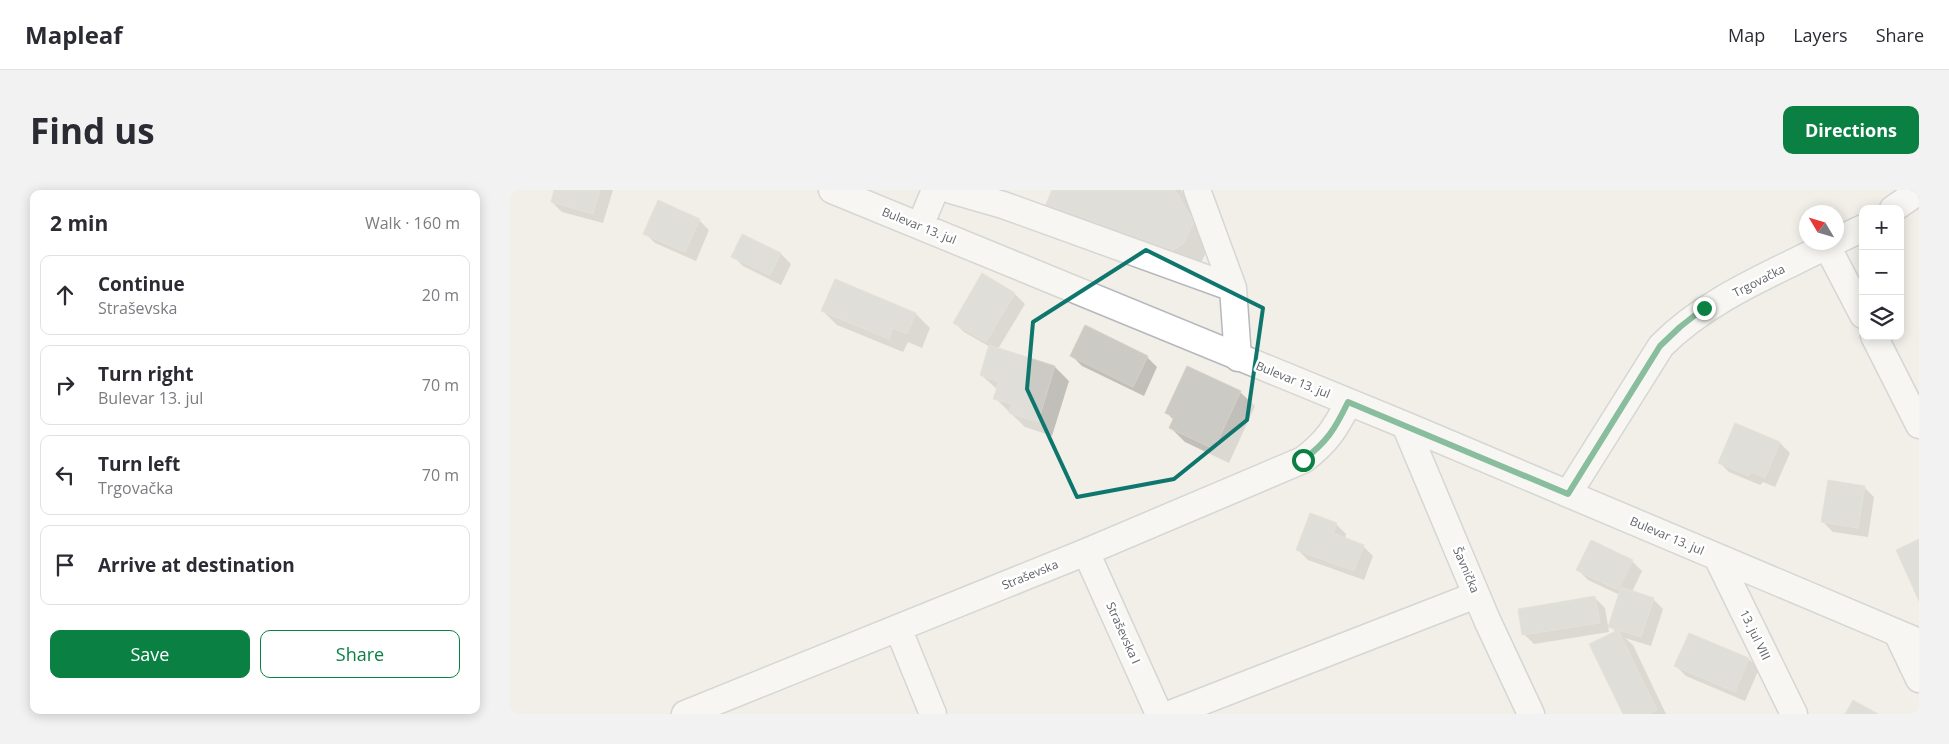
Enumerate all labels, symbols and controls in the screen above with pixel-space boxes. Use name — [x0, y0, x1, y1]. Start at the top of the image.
text: Mapleaf — [25, 18, 123, 51]
text: Map — [1728, 23, 1765, 47]
text: Layers — [1793, 23, 1848, 47]
text: Share — [1876, 23, 1924, 47]
button: Directions — [1783, 106, 1919, 154]
text: Find us — [30, 107, 155, 154]
street label: Bulevar 13. jul — [879, 203, 959, 248]
north arrow — [1799, 205, 1844, 250]
map controls — [1859, 205, 1904, 340]
button: + — [1859, 205, 1904, 250]
text: 2 min — [50, 209, 108, 237]
text: Walk · 160 m — [365, 212, 460, 234]
button: − — [1859, 250, 1904, 295]
street label: Trgovačka — [1730, 260, 1788, 301]
text: Continue — [98, 271, 185, 297]
icon: ahead — [51, 281, 79, 309]
text: 20 m — [422, 284, 459, 306]
button: layers — [1859, 295, 1904, 340]
text: Straševska — [98, 297, 177, 319]
route end — [1693, 297, 1716, 320]
street label: Bulevar 13. jul — [1253, 357, 1333, 402]
text: Turn right — [98, 361, 193, 387]
icon: right — [51, 371, 79, 399]
text: 70 m — [422, 374, 459, 396]
text: Bulevar 13. jul — [98, 387, 203, 409]
route start — [1292, 449, 1315, 472]
text: Turn left — [98, 451, 180, 477]
icon: left — [51, 461, 79, 489]
text: 70 m — [422, 464, 459, 486]
text: Trgovačka — [98, 477, 174, 499]
street label: Bulevar 13. jul — [1628, 512, 1707, 559]
street label: Šavnička — [1449, 544, 1484, 595]
icon: arrive — [51, 551, 79, 579]
text: Arrive at destination — [98, 552, 295, 578]
street label: Straševska — [999, 555, 1061, 594]
street label: Straševska I — [1102, 599, 1145, 666]
street label: 13. jul VIII — [1736, 607, 1775, 663]
button: Save — [50, 630, 250, 678]
button: Share — [260, 630, 460, 678]

